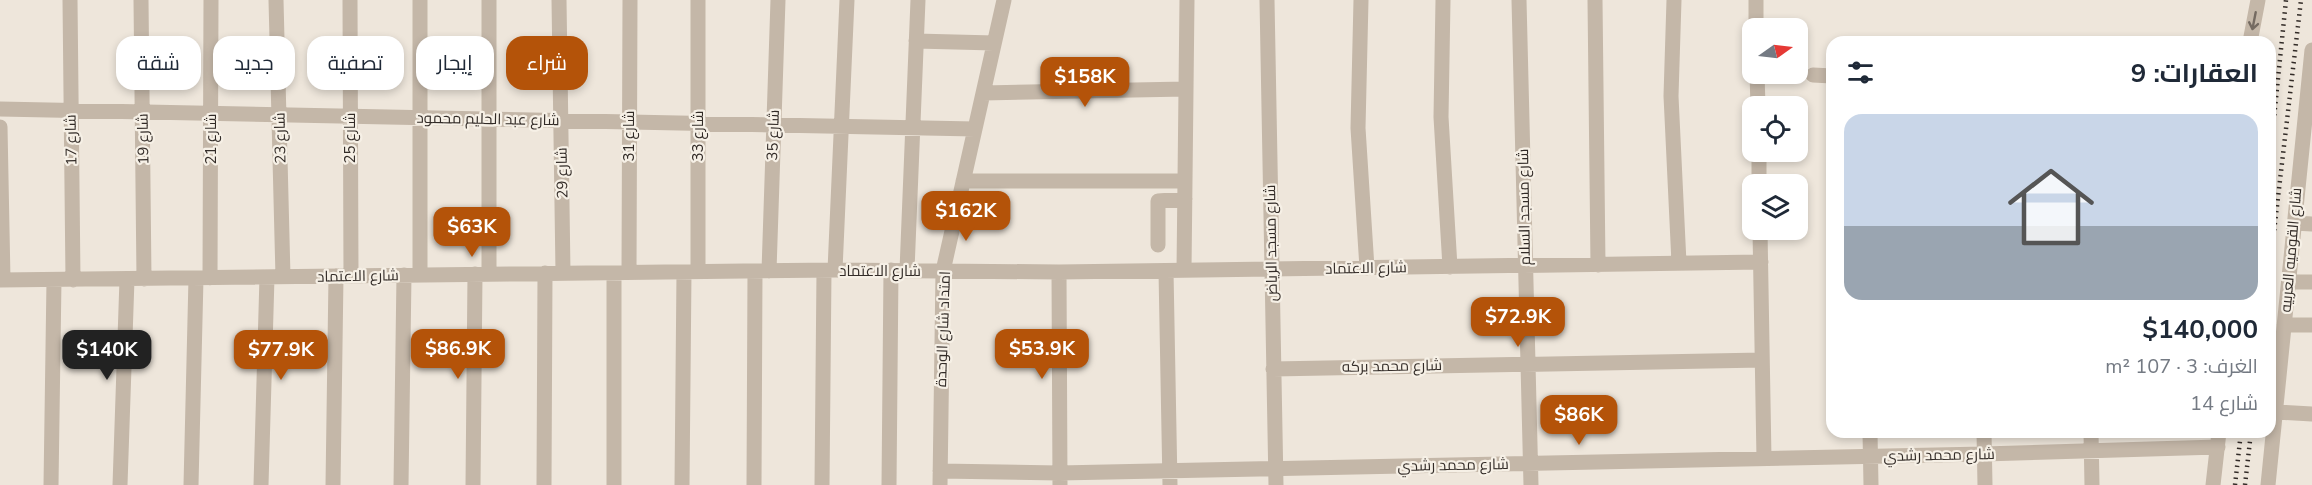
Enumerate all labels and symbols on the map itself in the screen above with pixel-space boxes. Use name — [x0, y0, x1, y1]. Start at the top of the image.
one-way arrow — [2248, 11, 2259, 30]
north arrow — [1742, 18, 1808, 84]
pin: $158K — [1043, 57, 1127, 108]
street label: شارع عبد الحليم محمود — [416, 108, 560, 131]
street label: شارع 35 — [762, 109, 785, 161]
street label: شارع 31 — [619, 111, 640, 161]
street label: شارع 33 — [688, 111, 709, 161]
street label: شارع 23 — [270, 112, 291, 164]
street label: شارع 19 — [133, 113, 154, 165]
street label: شارع 25 — [340, 113, 361, 163]
street label: شارع 17 — [61, 114, 82, 166]
street label: شارع 21 — [201, 114, 222, 164]
street label: شارع 29 — [552, 147, 573, 199]
street label: شارع مسجد السلام — [1513, 148, 1536, 266]
street label: شارع مسجد الرياض — [1260, 185, 1283, 301]
street label: شارع القوميه العربيه — [2276, 187, 2307, 313]
pin: $162K — [924, 191, 1008, 242]
pin: $63K — [436, 207, 508, 258]
street label: شارع الاعتماد — [1325, 257, 1407, 280]
street label: شارع الاعتماد — [839, 261, 921, 282]
street label: شارع الاعتماد — [317, 265, 399, 288]
street label: امتداد شارع الوحدة — [931, 271, 956, 387]
pin: $72.9K — [1469, 297, 1567, 348]
pin: $86.9K — [409, 329, 507, 380]
pin: $53.9K — [993, 329, 1091, 380]
pin: $140K — [65, 330, 149, 381]
pin: $77.9K — [232, 330, 330, 381]
street label: شارع محمد بركه — [1342, 355, 1442, 378]
pin: $86K — [1543, 395, 1615, 446]
street label: شارع محمد رشدي — [1883, 444, 1995, 468]
street label: شارع محمد رشدي — [1397, 454, 1509, 478]

